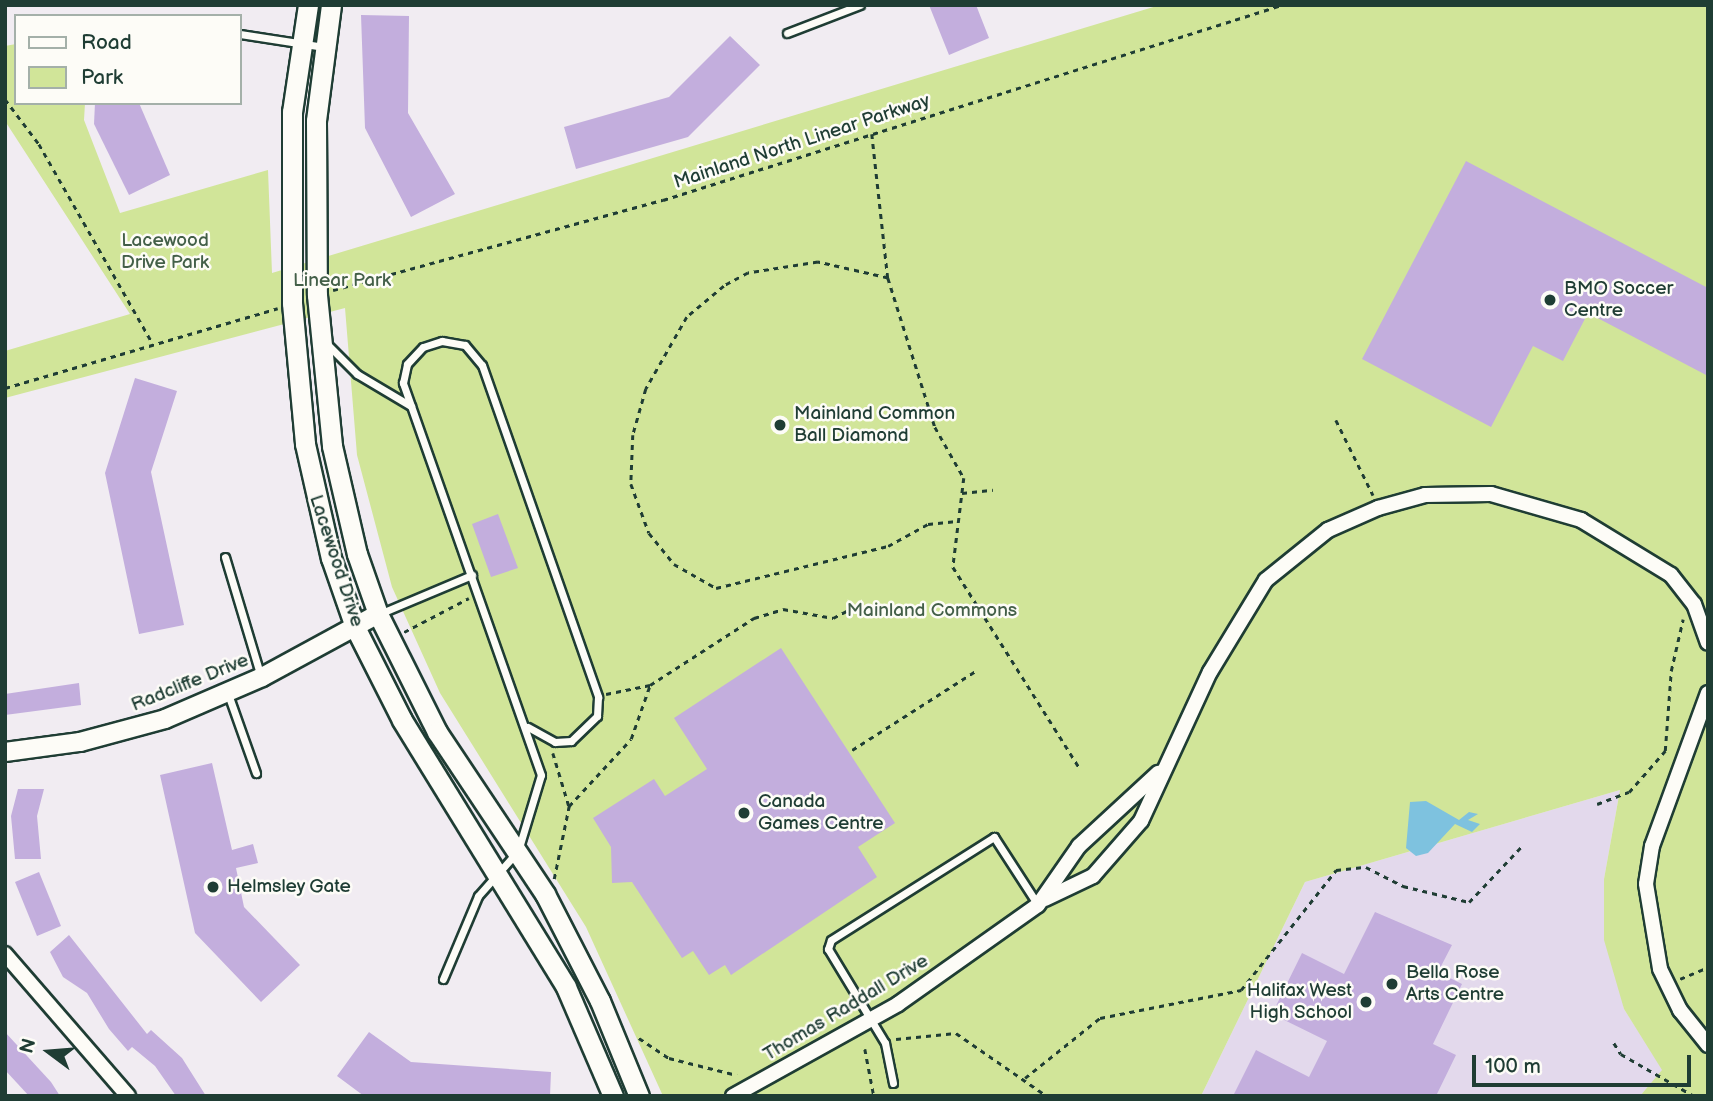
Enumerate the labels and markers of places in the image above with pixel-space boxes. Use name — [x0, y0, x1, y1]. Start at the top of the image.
place label: BMO Soccer Centre — [1564, 278, 1674, 322]
marker: BMO Soccer Centre — [1542, 292, 1558, 308]
place label: Mainland Common Ball Diamond — [794, 403, 955, 447]
marker: Mainland Common Ball Diamond — [772, 417, 788, 433]
place label: Canada Games Centre — [758, 791, 884, 835]
marker: Canada Games Centre — [736, 805, 752, 821]
place label: Helmsley Gate — [227, 876, 352, 898]
marker: Helmsley Gate — [205, 879, 221, 895]
place label: Bella Rose Arts Centre — [1406, 962, 1504, 1006]
marker: Bella Rose Arts Centre — [1384, 976, 1400, 992]
place label: Halifax West High School — [1246, 980, 1352, 1024]
marker: Halifax West High School — [1358, 994, 1374, 1010]

